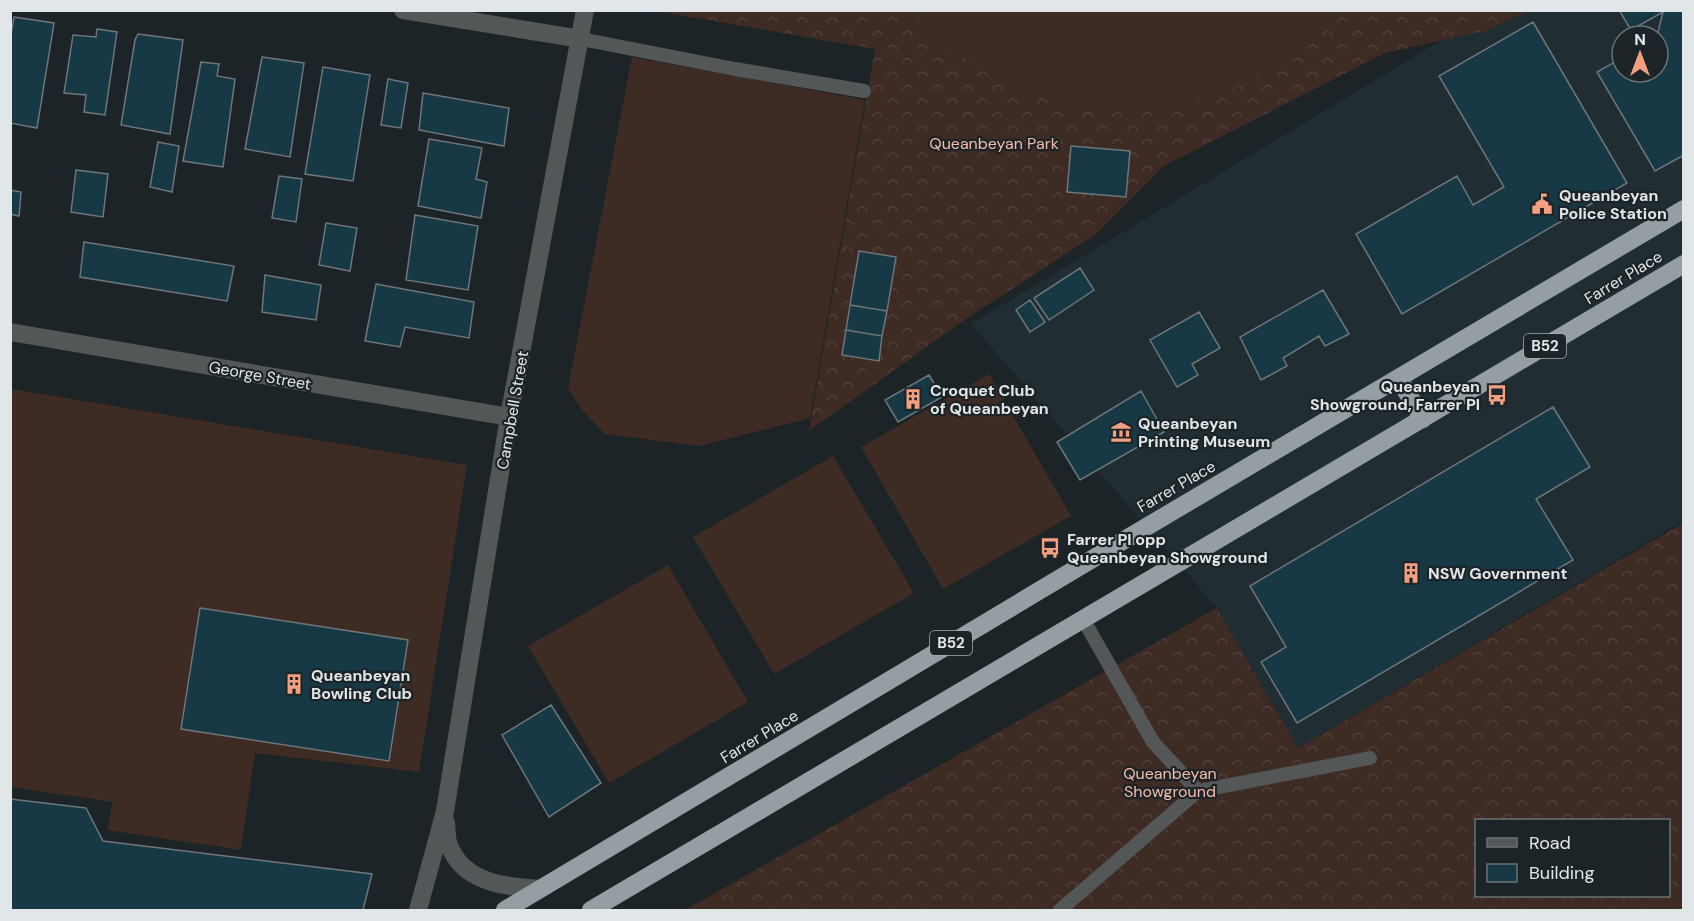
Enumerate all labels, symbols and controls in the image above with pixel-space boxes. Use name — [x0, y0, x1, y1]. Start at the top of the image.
north arrow — [1610, 24, 1670, 84]
text: N — [1634, 29, 1646, 50]
park label: Queanbeyan Park — [929, 133, 1059, 154]
place label: Queanbeyan Police Station — [1559, 185, 1667, 224]
public building icon: Queanbeyan Police Station — [1530, 192, 1554, 216]
street label: Farrer Place — [1580, 246, 1666, 309]
road number: B52 — [1524, 334, 1566, 358]
street label: Campbell Street — [492, 349, 533, 471]
street label: George Street — [207, 356, 313, 395]
place label: Queanbeyan Showground, Farrer Pl — [1310, 376, 1480, 415]
place label: Croquet Club of Queanbeyan — [930, 380, 1049, 419]
bus stop icon: Queanbeyan Showground, Farrer Pl — [1485, 383, 1509, 407]
building icon: Croquet Club of Queanbeyan — [901, 387, 925, 411]
place label: Queanbeyan Printing Museum — [1138, 413, 1270, 452]
museum icon: Queanbeyan Printing Museum — [1109, 420, 1133, 444]
street label: Farrer Place — [1133, 456, 1219, 517]
place label: Farrer Pl opp Queanbeyan Showground — [1067, 529, 1268, 568]
bus stop icon: Farrer Pl opp Queanbeyan Showground — [1038, 536, 1062, 560]
building icon: NSW Government — [1399, 561, 1423, 585]
place label: NSW Government — [1428, 563, 1567, 584]
road number: B52 — [930, 631, 972, 655]
place label: Queanbeyan Bowling Club — [311, 665, 412, 704]
building icon: Queanbeyan Bowling Club — [282, 672, 306, 696]
street label: Farrer Place — [716, 705, 802, 768]
park label: Queanbeyan Showground — [1123, 763, 1217, 802]
legend — [1475, 819, 1670, 897]
text: Road — [1529, 831, 1571, 855]
text: Building — [1529, 861, 1594, 885]

